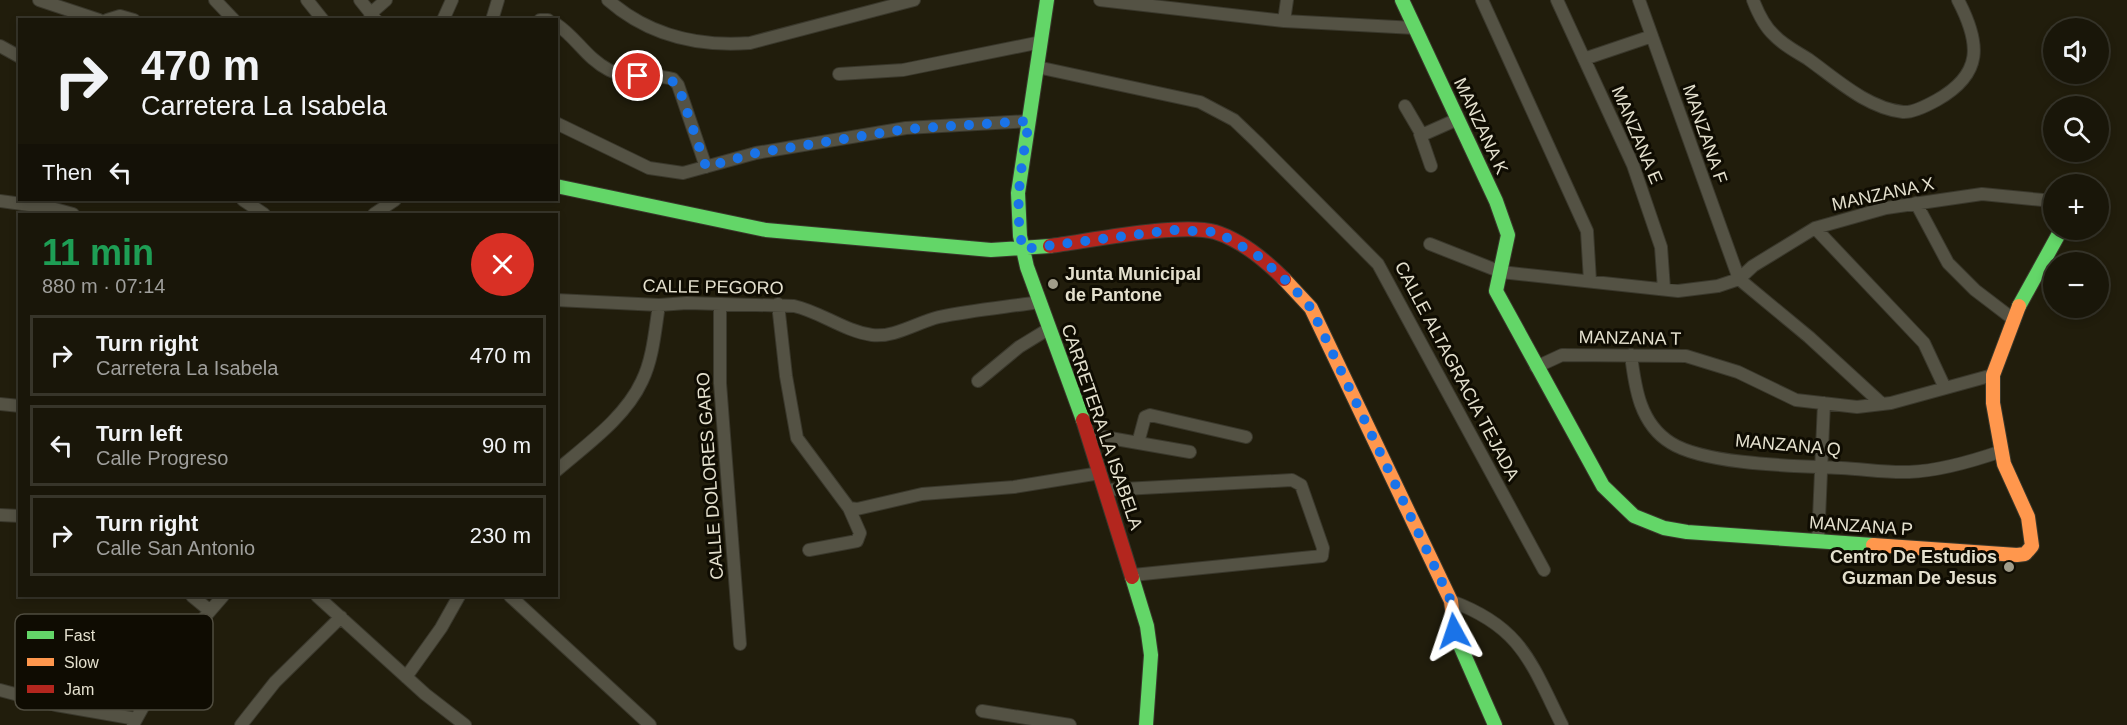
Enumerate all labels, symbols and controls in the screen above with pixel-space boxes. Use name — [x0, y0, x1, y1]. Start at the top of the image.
map controls — [2043, 18, 2109, 318]
button: sound — [2043, 18, 2109, 84]
icon: right — [42, 42, 120, 120]
text: 470 m — [141, 42, 260, 89]
pin — [612, 50, 663, 101]
icon: arrive — [621, 59, 654, 92]
street label: MANZANA K — [1450, 75, 1512, 177]
street label: MANZANA F — [1679, 82, 1731, 186]
street label: MANZANA E — [1607, 83, 1667, 187]
text: Carretera La Isabela — [141, 91, 387, 121]
button: search — [2043, 96, 2109, 162]
icon: left — [104, 156, 137, 189]
text: Then — [42, 160, 92, 185]
street label: MANZANA X — [1830, 173, 1936, 215]
button: + — [2043, 174, 2109, 240]
text: 11 min — [42, 232, 154, 273]
button: close — [471, 233, 534, 296]
button: − — [2043, 252, 2109, 318]
street label: CALLE ALTAGRACIA TEJADA — [1391, 258, 1523, 484]
place label: Junta Municipal de Pantone — [1065, 264, 1201, 305]
text: 880 m · 07:14 — [42, 275, 165, 297]
street label: CALLE PEGORO — [642, 276, 784, 298]
marker: Junta Municipal de Pantone — [1046, 277, 1060, 291]
street label: CARRETERA LA ISABELA — [1057, 322, 1147, 532]
street label: MANZANA T — [1578, 327, 1682, 349]
text: Turn right — [96, 331, 198, 356]
icon: right — [45, 339, 78, 372]
text: 470 m — [470, 343, 531, 368]
text: Carretera La Isabela — [96, 357, 278, 379]
street label: CALLE DOLORES GARO — [693, 372, 727, 580]
text: Turn left — [96, 421, 182, 446]
icon: left — [45, 429, 78, 462]
street label: MANZANA Q — [1734, 430, 1842, 460]
text: 90 m — [482, 433, 531, 458]
text: Calle Progreso — [96, 447, 228, 469]
text: Turn right — [96, 511, 198, 536]
street label: MANZANA P — [1808, 512, 1914, 540]
icon: right — [45, 519, 78, 552]
text: 230 m — [470, 523, 531, 548]
text: Calle San Antonio — [96, 537, 255, 559]
place label: Centro De Estudios Guzman De Jesus — [1830, 547, 1997, 588]
marker: Centro De Estudios Guzman De Jesus — [2002, 560, 2016, 574]
position arrow — [1422, 599, 1486, 663]
legend — [15, 614, 213, 710]
text: Fast — [64, 627, 96, 644]
text: Slow — [64, 654, 99, 671]
text: Jam — [64, 681, 94, 698]

